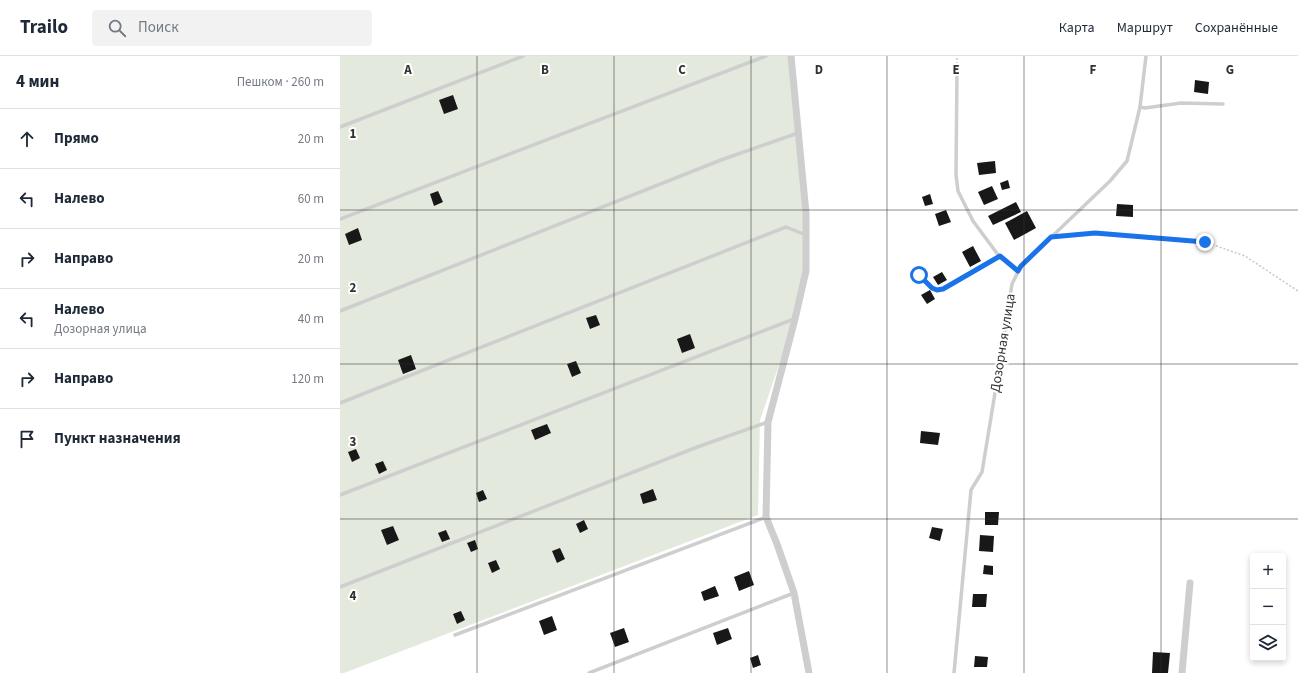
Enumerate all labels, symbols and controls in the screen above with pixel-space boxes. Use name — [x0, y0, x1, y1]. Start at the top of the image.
search box — [92, 10, 372, 46]
text: Trailo — [20, 14, 68, 41]
icon: search — [106, 17, 128, 39]
text: Поиск — [138, 17, 179, 38]
text: Карта — [1059, 18, 1095, 38]
text: Маршрут — [1117, 18, 1173, 38]
text: Сохранённые — [1195, 18, 1278, 38]
text: A — [403, 61, 412, 79]
text: B — [541, 61, 549, 79]
text: C — [678, 61, 686, 79]
text: D — [815, 61, 823, 79]
text: E — [952, 61, 960, 79]
text: F — [1090, 61, 1097, 79]
text: G — [1226, 61, 1234, 79]
text: 4 мин — [16, 70, 59, 94]
text: Пешком · 260 m — [237, 73, 324, 91]
text: 1 — [350, 125, 357, 143]
icon: ahead — [16, 128, 38, 150]
text: Прямо — [54, 128, 99, 149]
text: 20 m — [298, 130, 324, 148]
icon: left — [16, 188, 38, 210]
text: Налево — [54, 188, 105, 209]
text: 60 m — [298, 190, 324, 208]
route end — [1196, 233, 1214, 251]
icon: right — [16, 248, 38, 270]
text: Направо — [54, 248, 113, 269]
text: 20 m — [298, 250, 324, 268]
route start — [910, 266, 928, 284]
text: 2 — [350, 279, 357, 297]
street label: Дозорная улица — [985, 292, 1021, 394]
text: Налево — [54, 299, 105, 320]
icon: left — [16, 308, 38, 330]
text: 40 m — [298, 310, 324, 328]
text: Дозорная улица — [54, 320, 147, 338]
icon: right — [16, 368, 38, 390]
text: Направо — [54, 368, 113, 389]
text: 120 m — [291, 370, 324, 388]
icon: arrive — [16, 428, 38, 450]
text: Пункт назначения — [54, 428, 181, 449]
text: 3 — [350, 433, 357, 451]
map controls — [1250, 553, 1286, 661]
button: + — [1250, 553, 1286, 589]
text: 4 — [350, 587, 357, 605]
button: − — [1250, 589, 1286, 625]
button: layers — [1250, 625, 1286, 661]

